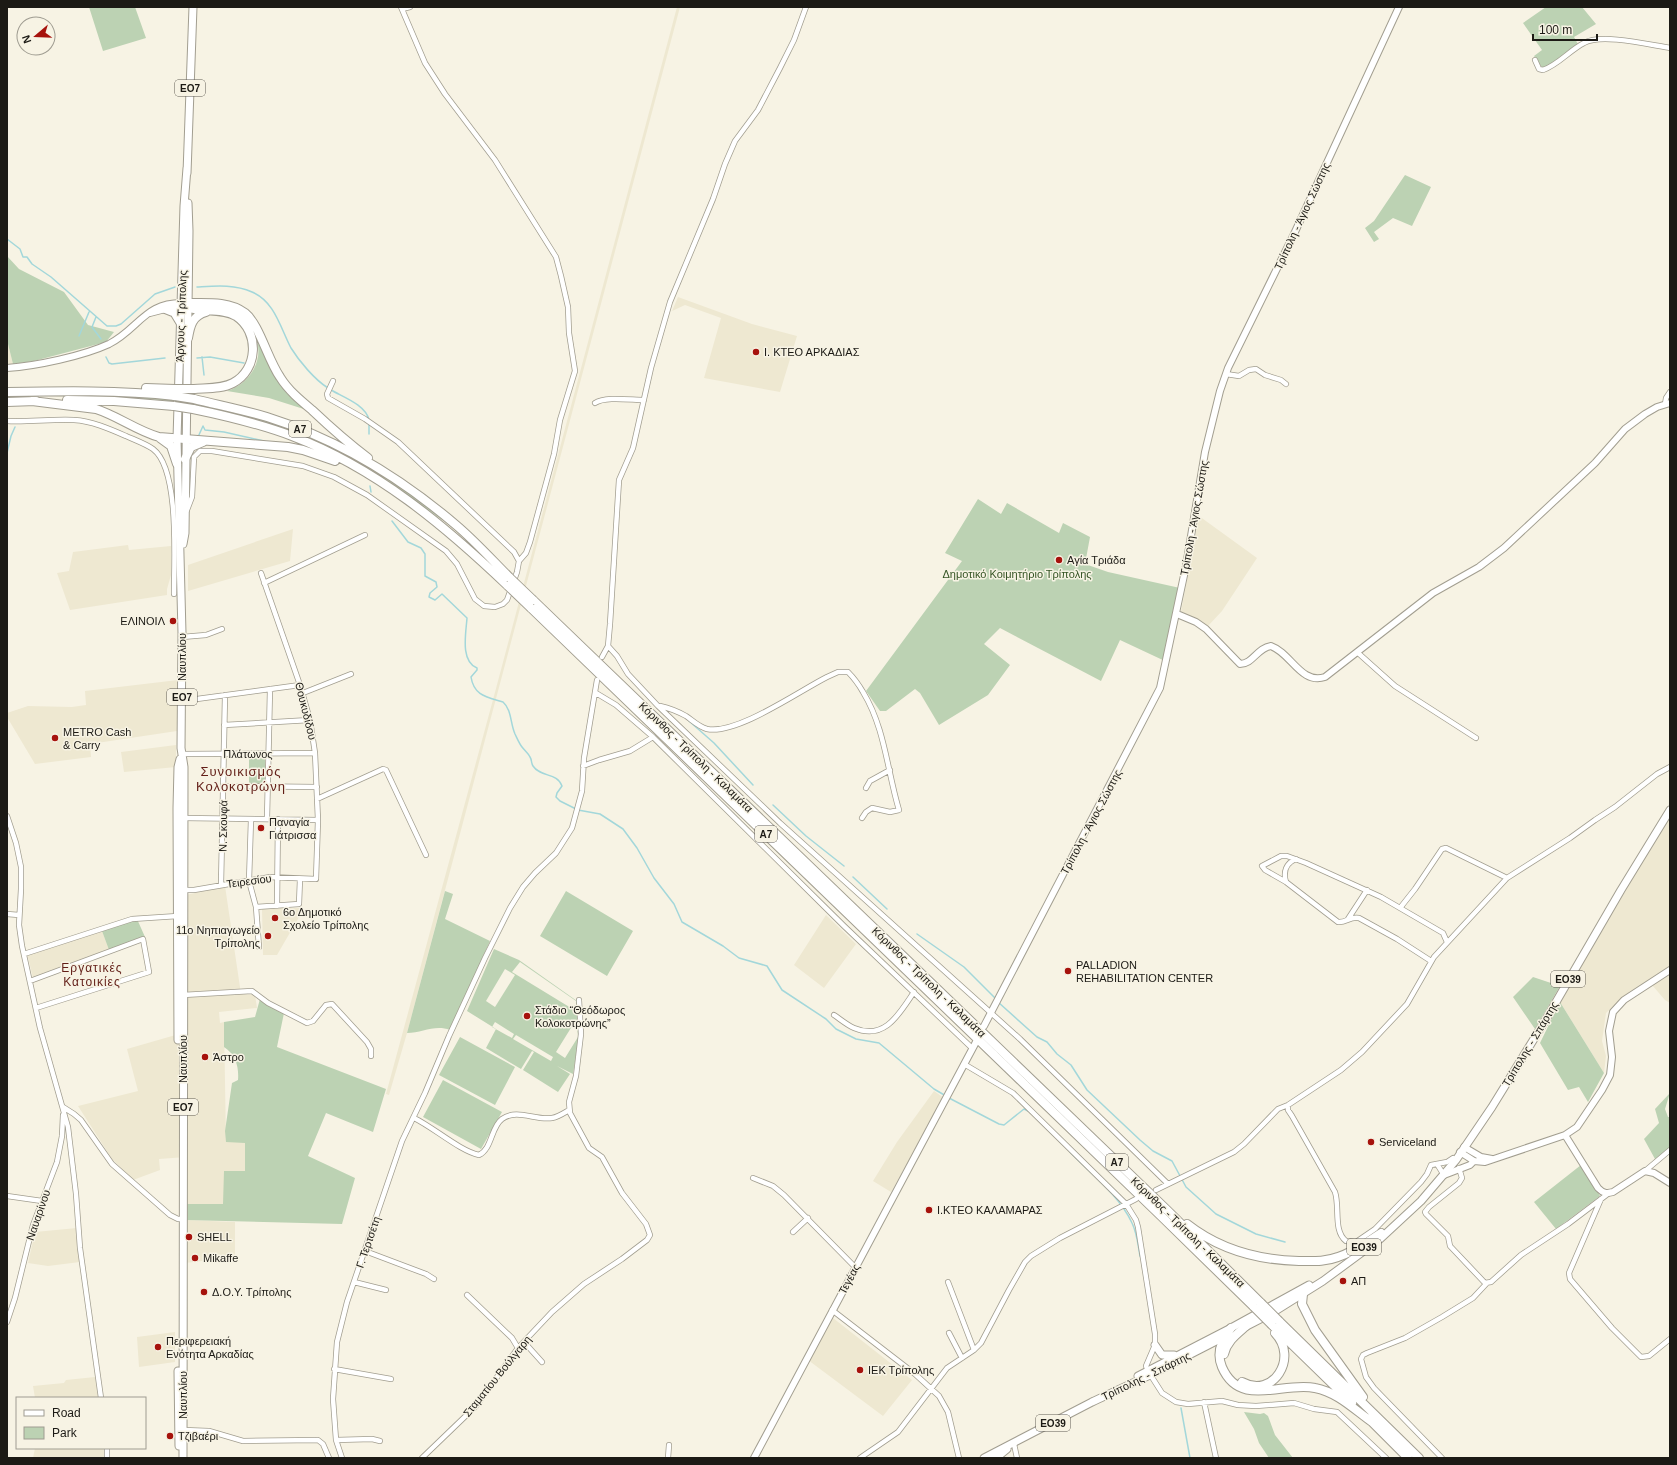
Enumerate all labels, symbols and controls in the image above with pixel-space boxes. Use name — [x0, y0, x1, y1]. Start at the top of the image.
north arrow — [16, 16, 56, 56]
scale bar — [1533, 16, 1597, 42]
text: 100 m — [1539, 23, 1572, 37]
text: N — [20, 33, 34, 45]
road number: ΕΟ7 — [175, 80, 205, 96]
street label: Τρίπολη - Άγιος Σώστης — [1272, 160, 1332, 272]
street label: Άργους - Τρίπολης — [173, 270, 189, 362]
place label: Ι. ΚΤΕΟ ΑΡΚΑΔΙΑΣ — [764, 346, 860, 358]
marker: Ι. ΚΤΕΟ ΑΡΚΑΔΙΑΣ — [751, 347, 761, 357]
road number: Α7 — [289, 421, 311, 437]
street label: Τρίπολη - Άγιος Σώστης — [1178, 459, 1210, 577]
place label: Αγία Τριάδα — [1067, 554, 1126, 566]
marker: Αγία Τριάδα — [1054, 555, 1064, 565]
park label: Δημοτικό Κοιμητήριο Τρίπολης — [942, 568, 1092, 580]
place label: ΕΛΙΝΟΙΛ — [120, 615, 166, 627]
marker: ΕΛΙΝΟΙΛ — [168, 616, 178, 626]
street label: Ναυπλίου — [176, 633, 188, 681]
street label: Θουκυδίδου — [293, 681, 319, 741]
road number: ΕΟ7 — [167, 689, 197, 705]
street label: Κόρινθος - Τρίπολη - Καλαμάτα — [637, 699, 756, 815]
place label: METRO Cash & Carry — [63, 726, 131, 751]
marker: METRO Cash & Carry — [50, 733, 60, 743]
street label: Πλάτωνος — [223, 748, 273, 760]
district label: Συνοικισμός Κολοκοτρώνη — [196, 764, 286, 794]
street label: Τρίπολη - Άγιος Σώστης — [1058, 768, 1124, 876]
street label: Ν. Σκουφά — [217, 799, 229, 852]
place label: Παναγία Γιάτρισσα — [269, 816, 317, 841]
marker: Παναγία Γιάτρισσα — [256, 823, 266, 833]
road number: Α7 — [755, 826, 777, 842]
street label: Τειρεσίου — [226, 872, 272, 890]
place label: 6ο Δημοτικό Σχολείο Τρίπολης — [283, 906, 369, 931]
marker: 6ο Δημοτικό Σχολείο Τρίπολης — [270, 913, 280, 923]
place label: 11ο Νηπιαγωγείο Τρίπολης — [176, 924, 260, 949]
street label: Κόρινθος - Τρίπολη - Καλαμάτα — [870, 924, 989, 1040]
marker: 11ο Νηπιαγωγείο Τρίπολης — [263, 931, 273, 941]
place label: PALLADION REHABILITATION CENTER — [1076, 959, 1213, 984]
district label: Εργατικές Κατοικίες — [61, 961, 123, 989]
marker: PALLADION REHABILITATION CENTER — [1063, 966, 1073, 976]
road number: ΕΟ39 — [1551, 971, 1585, 987]
street label: Τρίπολης - Σπάρτης — [1500, 999, 1560, 1089]
place label: Στάδιο “Θεόδωρος Κολοκοτρώνης” — [535, 1004, 625, 1029]
marker: Στάδιο “Θεόδωρος Κολοκοτρώνης” — [522, 1011, 532, 1021]
street label: Ναυπλίου — [177, 1035, 189, 1083]
place label: Άστρο — [213, 1051, 244, 1063]
marker: Άστρο — [200, 1052, 210, 1062]
road number: ΕΟ7 — [168, 1099, 198, 1115]
place label: Serviceland — [1379, 1136, 1436, 1148]
marker: Serviceland — [1366, 1137, 1376, 1147]
road number: Α7 — [1106, 1154, 1128, 1170]
street label: Κόρινθος - Τρίπολη - Καλαμάτα — [1129, 1174, 1248, 1290]
street label: Ναυαρίνου — [24, 1188, 52, 1242]
place label: Ι.ΚΤΕΟ ΚΑΛΑΜΑΡΑΣ — [937, 1204, 1043, 1216]
marker: Ι.ΚΤΕΟ ΚΑΛΑΜΑΡΑΣ — [924, 1205, 934, 1215]
street label: Γ. Τερτσέτη — [354, 1215, 382, 1269]
place label: SHELL — [197, 1231, 232, 1243]
marker: SHELL — [184, 1232, 194, 1242]
road number: ΕΟ39 — [1347, 1239, 1381, 1255]
place label: Mikaffe — [203, 1252, 238, 1264]
marker: Mikaffe — [190, 1253, 200, 1263]
street label: Τεγέας — [836, 1262, 862, 1296]
place label: ΑΠ — [1351, 1275, 1366, 1287]
marker: ΑΠ — [1338, 1276, 1348, 1286]
place label: Δ.Ο.Υ. Τρίπολης — [212, 1286, 292, 1298]
marker: Δ.Ο.Υ. Τρίπολης — [199, 1287, 209, 1297]
street label: Σταματίου Βούλγαρη — [461, 1333, 533, 1419]
place label: Περιφερειακή Ενότητα Αρκαδίας — [166, 1335, 254, 1360]
marker: Περιφερειακή Ενότητα Αρκαδίας — [153, 1342, 163, 1352]
street label: Τρίπολης - Σπάρτης — [1100, 1349, 1192, 1403]
place label: ΙΕΚ Τρίπολης — [868, 1364, 934, 1376]
marker: ΙΕΚ Τρίπολης — [855, 1365, 865, 1375]
street label: Ναυπλίου — [177, 1371, 189, 1419]
legend — [16, 1397, 146, 1449]
text: Road — [52, 1406, 81, 1420]
road number: ΕΟ39 — [1036, 1415, 1070, 1431]
text: Park — [52, 1426, 78, 1440]
place label: Τζιβαέρι — [178, 1430, 219, 1442]
marker: Τζιβαέρι — [165, 1431, 175, 1441]

